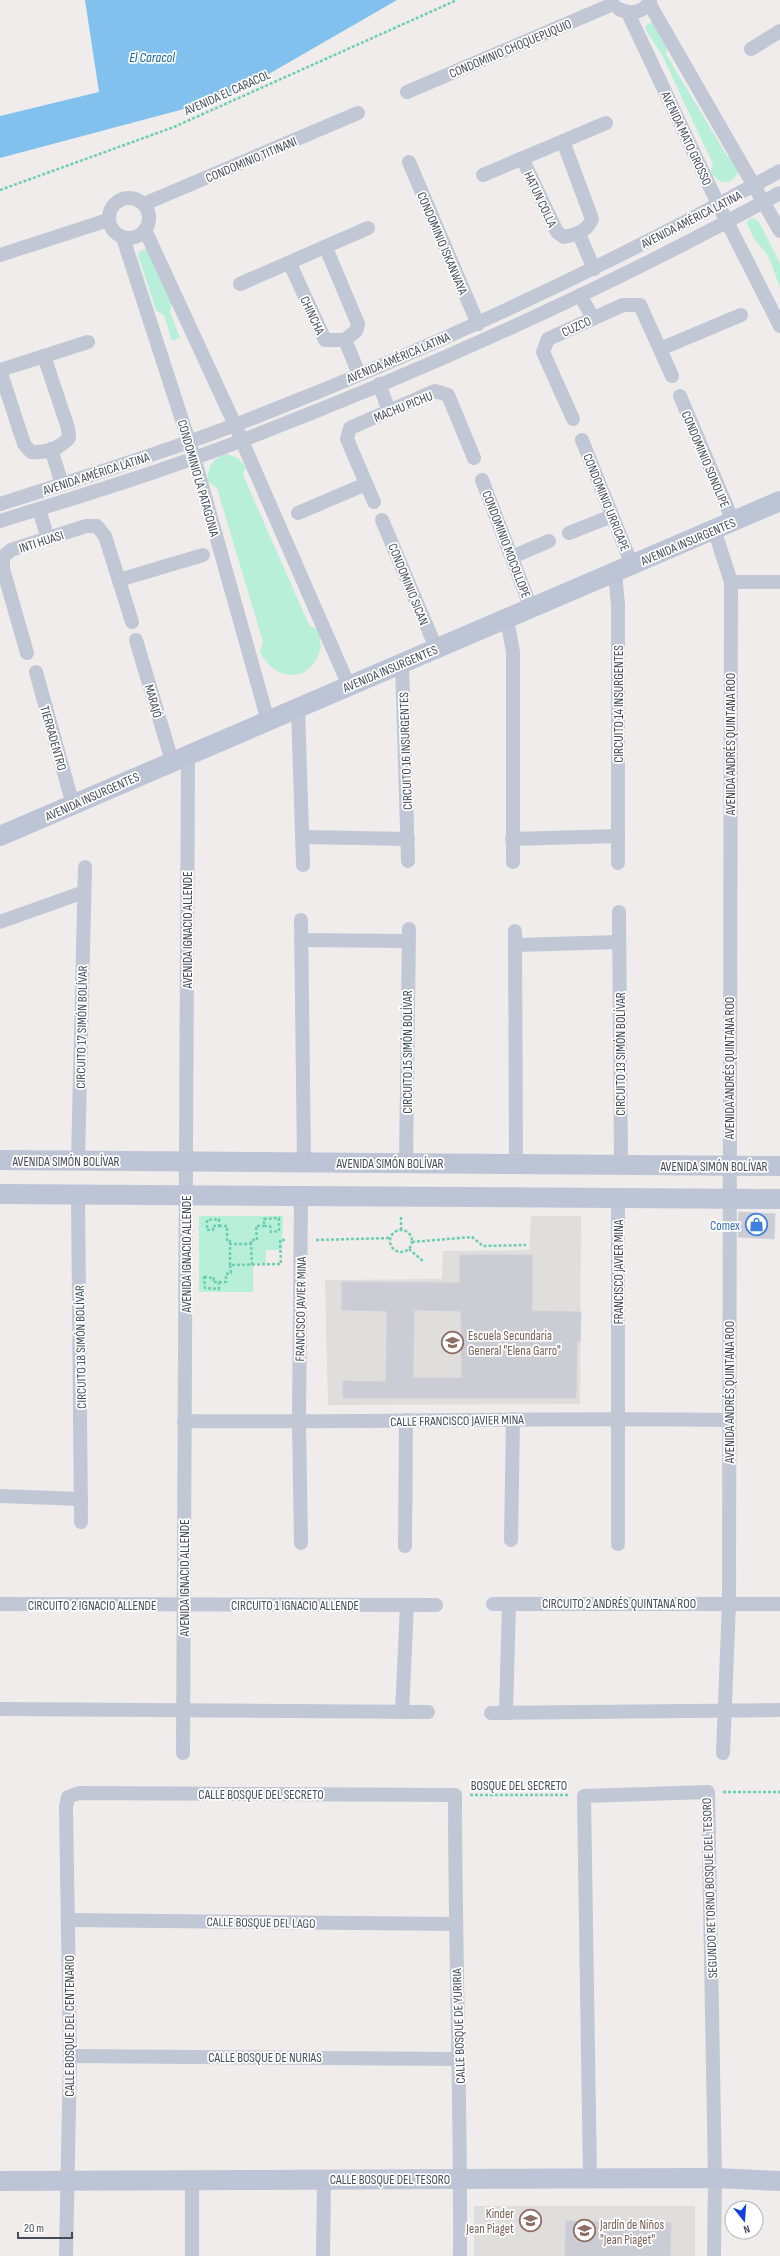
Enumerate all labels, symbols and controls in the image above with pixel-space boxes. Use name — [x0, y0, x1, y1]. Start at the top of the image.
street label: CONDOMINIO CHOQUEPUQUIO — [447, 16, 574, 82]
water label: El Caracol — [129, 49, 175, 66]
street label: AVENIDA EL CARACOL — [181, 67, 273, 119]
street label: AVENIDA MATO GROSSO — [657, 88, 715, 188]
street label: CONDOMINIO TITINANI — [203, 134, 299, 186]
street label: HATUN COLLA — [520, 169, 560, 230]
street label: AVENIDA AMÉRICA LATINA — [638, 187, 745, 253]
street label: CONDOMINIO ISKANWAYA — [413, 190, 471, 298]
street label: CHINCHA — [296, 294, 328, 338]
street label: CUZCO — [559, 313, 594, 341]
street label: AVENIDA AMÉRICA LATINA — [343, 329, 453, 387]
street label: MACHU PICHU — [372, 388, 435, 426]
street label: CONDOMINIO SONOLIPE — [678, 409, 733, 510]
street label: CONDOMINIO LA PATAGONIA — [174, 418, 223, 539]
street label: AVENIDA AMÉRICA LATINA — [40, 449, 152, 499]
street label: CONDOMINIO URRICAPE — [579, 451, 633, 554]
street label: CONDOMINIO MOCOLLOPE — [478, 488, 534, 600]
street label: AVENIDA INSURGENTES — [638, 515, 739, 569]
street label: INTI HUASI — [17, 527, 66, 557]
street label: CONDOMINIO SICAN — [384, 541, 432, 628]
street label: AVENIDA INSURGENTES — [340, 642, 441, 696]
street label: CIRCUITO 14 INSURGENTES — [611, 645, 627, 763]
street label: AVENIDA ANDRÉS QUINTANA ROO — [723, 673, 739, 816]
street label: MARAJÓ — [141, 683, 165, 720]
street label: CIRCUITO 16 INSURGENTES — [396, 691, 416, 810]
street label: TIERRADENTRO — [36, 704, 70, 773]
street label: AVENIDA INSURGENTES — [42, 769, 142, 825]
street label: AVENIDA IGNACIO ALLENDE — [180, 871, 196, 990]
street label: CIRCUITO 17 SIMÓN BOLÍVAR — [73, 965, 91, 1089]
street label: CIRCUITO 15 SIMÓN BOLÍVAR — [400, 990, 416, 1114]
street label: CIRCUITO 13 SIMÓN BOLÍVAR — [613, 992, 629, 1116]
street label: AVENIDA ANDRÉS QUINTANA ROO — [722, 997, 738, 1140]
street label: AVENIDA SIMÓN BOLÍVAR — [11, 1154, 120, 1170]
street label: AVENIDA SIMÓN BOLÍVAR — [335, 1156, 444, 1172]
street label: AVENIDA SIMÓN BOLÍVAR — [659, 1159, 768, 1175]
street label: AVENIDA IGNACIO ALLENDE — [179, 1195, 195, 1314]
shop icon: Comex — [743, 1212, 769, 1238]
place label: Comex — [710, 1218, 740, 1234]
street label: FRANCISCO JAVIER MINA — [611, 1219, 627, 1324]
street label: FRANCISCO JAVIER MINA — [292, 1256, 310, 1362]
street label: CIRCUITO 18 SIMÓN BOLÍVAR — [72, 1285, 90, 1409]
street label: AVENIDA ANDRÉS QUINTANA ROO — [722, 1321, 738, 1464]
place label: Escuela Secundaria General "Elena Garro" — [468, 1328, 561, 1359]
school or university icon: Escuela Secundaria General "Elena Garro" — [440, 1329, 466, 1355]
street label: CALLE FRANCISCO JAVIER MINA — [390, 1412, 524, 1430]
street label: AVENIDA IGNACIO ALLENDE — [177, 1519, 193, 1638]
street label: CIRCUITO 2 ANDRÉS QUINTANA ROO — [542, 1596, 696, 1612]
street label: CIRCUITO 2 IGNACIO ALLENDE — [28, 1598, 156, 1614]
street label: CIRCUITO 1 IGNACIO ALLENDE — [231, 1598, 359, 1614]
street label: BOSQUE DEL SECRETO — [471, 1778, 567, 1794]
street label: CALLE BOSQUE DEL SECRETO — [198, 1787, 324, 1803]
street label: SEGUNDO RETORNO BOSQUE DEL TESORO — [699, 1797, 721, 1978]
street label: CALLE BOSQUE DEL LAGO — [206, 1914, 316, 1932]
street label: CALLE BOSQUE DEL CENTENARIO — [62, 1955, 78, 2097]
street label: CALLE BOSQUE DE YURIRIA — [449, 1968, 469, 2084]
street label: CALLE BOSQUE DE NURIAS — [208, 2050, 322, 2066]
street label: CALLE BOSQUE DEL TESORO — [330, 2172, 450, 2188]
north arrow — [724, 2200, 764, 2240]
place label: Kinder Jean Piaget — [465, 2206, 514, 2237]
school or university icon: Kinder Jean Piaget — [517, 2207, 543, 2233]
scale bar — [18, 2214, 72, 2240]
place label: Jardín de Niños "Jean Piaget" — [599, 2217, 664, 2248]
school or university icon: Jardín de Niños "Jean Piaget" — [572, 2218, 598, 2244]
text: 20 m — [24, 2221, 44, 2236]
text: N — [742, 2222, 751, 2236]

